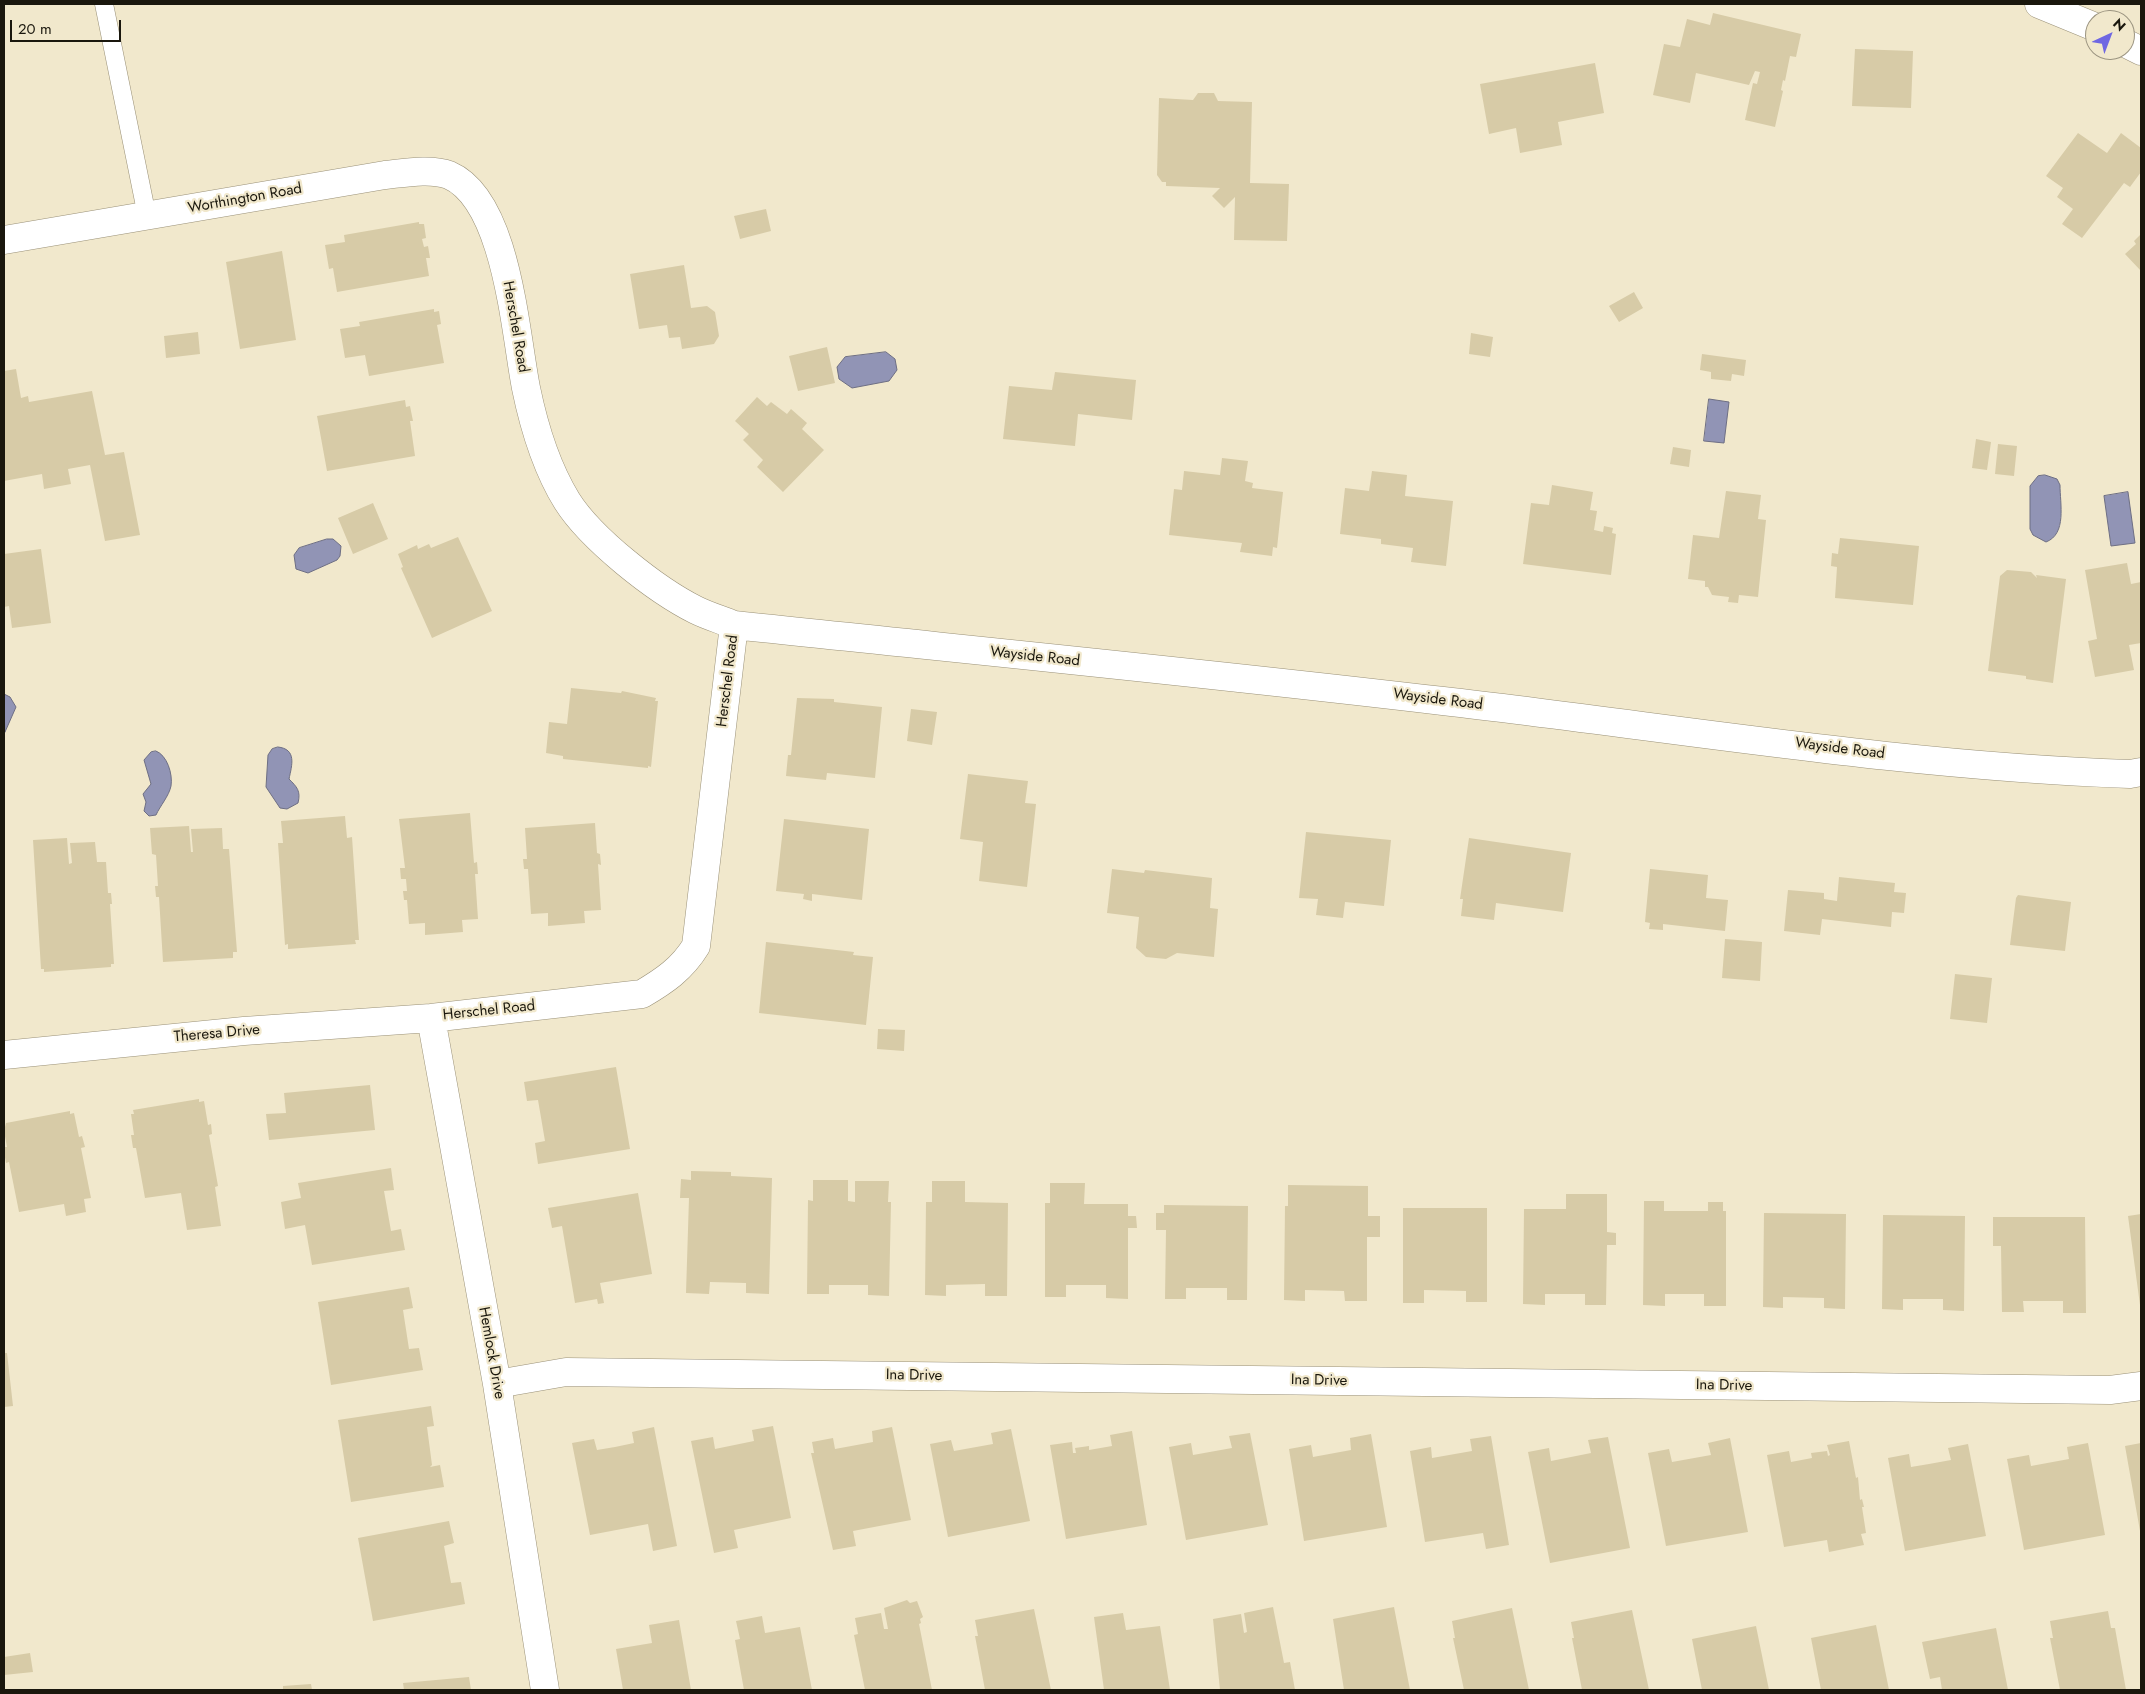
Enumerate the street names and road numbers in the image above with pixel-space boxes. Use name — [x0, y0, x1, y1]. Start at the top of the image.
street label: Worthington Road — [187, 180, 303, 218]
street label: Herschel Road — [498, 280, 532, 374]
street label: Herschel Road — [713, 634, 743, 728]
street label: Wayside Road — [989, 643, 1081, 671]
street label: Wayside Road — [1392, 686, 1484, 714]
street label: Wayside Road — [1794, 735, 1886, 763]
street label: Herschel Road — [442, 997, 536, 1025]
street label: Theresa Drive — [173, 1021, 261, 1047]
street label: Hemlock Drive — [474, 1305, 508, 1401]
street label: Ina Drive — [886, 1367, 942, 1385]
street label: Ina Drive — [1291, 1372, 1347, 1390]
street label: Ina Drive — [1696, 1377, 1752, 1395]

